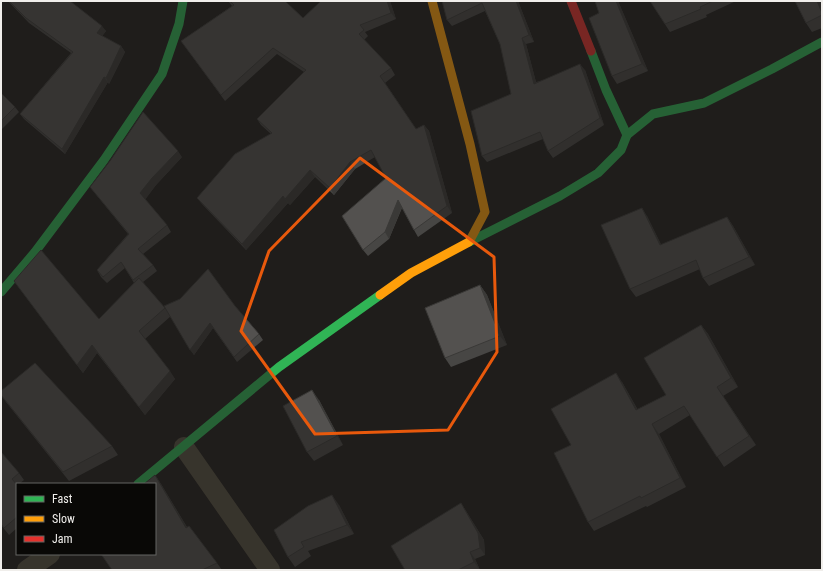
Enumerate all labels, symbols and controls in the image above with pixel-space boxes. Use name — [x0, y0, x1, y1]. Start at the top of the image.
legend — [16, 483, 156, 555]
text: Fast — [52, 492, 73, 506]
text: Slow — [52, 512, 75, 526]
text: Jam — [52, 532, 73, 546]

